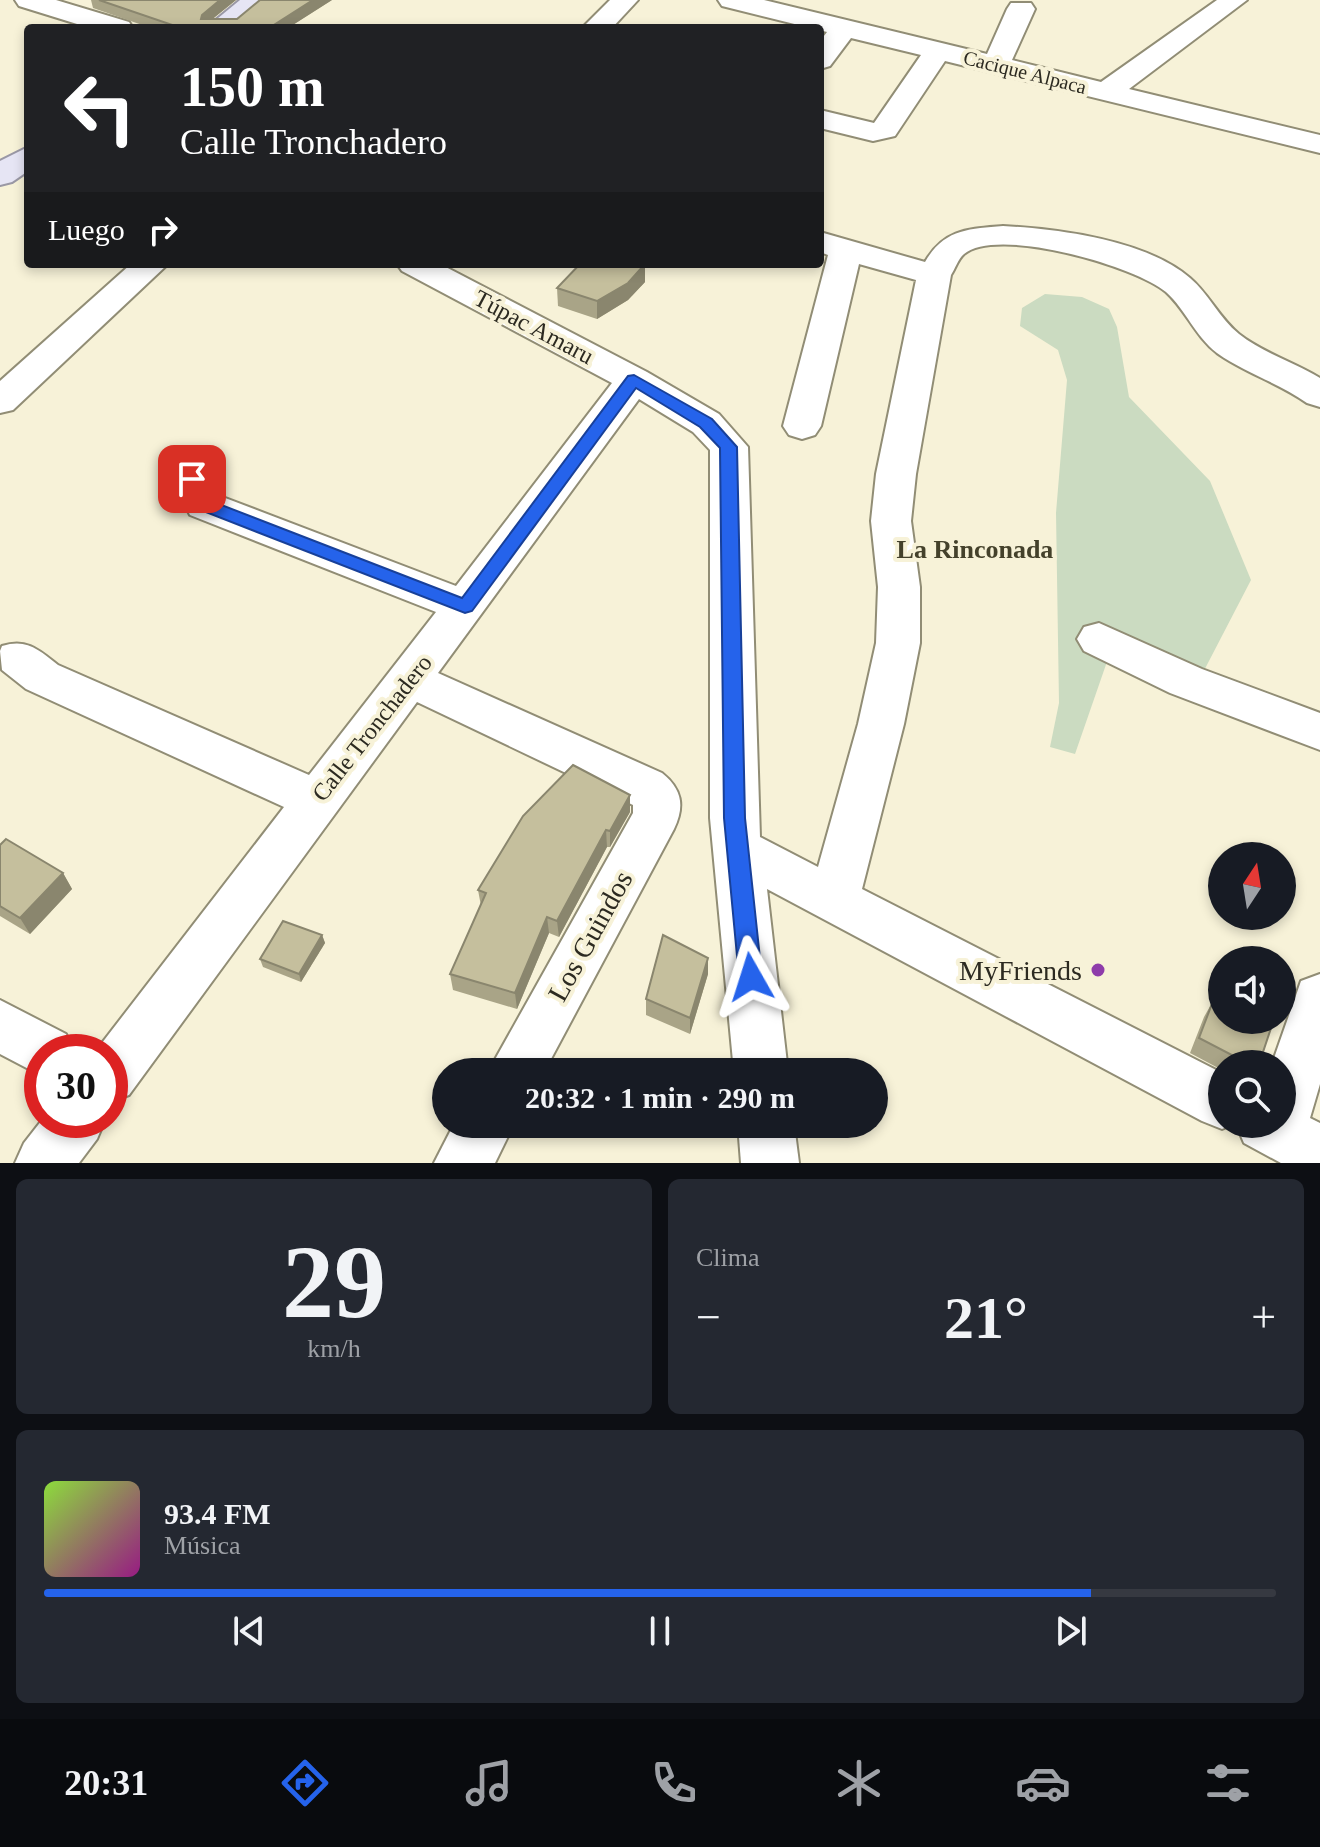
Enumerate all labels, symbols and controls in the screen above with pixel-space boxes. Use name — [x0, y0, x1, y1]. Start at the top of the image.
street label: Cacique Alpaca — [961, 46, 1089, 99]
icon: left — [48, 56, 152, 160]
text: 150 m — [180, 56, 325, 118]
text: Calle Tronchadero — [180, 122, 447, 162]
icon: right — [141, 208, 185, 252]
text: Luego — [48, 213, 125, 246]
street label: Túpac Amaru — [470, 285, 598, 369]
pin — [158, 445, 226, 513]
icon: arrive — [170, 457, 214, 501]
district label: La Rinconada — [897, 535, 1053, 564]
street label: Calle Tronchadero — [307, 650, 437, 806]
north arrow — [1208, 842, 1296, 930]
map controls — [1208, 842, 1296, 1138]
street label: Los Guindos — [542, 866, 638, 1006]
position arrow — [709, 935, 793, 1019]
button: sound — [1208, 946, 1296, 1034]
place label: MyFriends — [959, 955, 1082, 986]
marker: MyFriends — [1089, 961, 1107, 979]
speed limit sign: 30 — [24, 1034, 128, 1138]
button: search — [1208, 1050, 1296, 1138]
text: 20:32 · 1 min · 290 m — [525, 1081, 795, 1114]
text: 29 — [282, 1224, 386, 1339]
text: Clima — [696, 1243, 760, 1272]
text: 21° — [944, 1285, 1028, 1351]
text: − — [696, 1293, 721, 1342]
text: + — [1251, 1293, 1276, 1342]
text: km/h — [307, 1334, 361, 1363]
text: 93.4 FM — [164, 1497, 271, 1530]
text: Música — [164, 1531, 241, 1560]
icon: previous — [227, 1609, 271, 1653]
icon: pause — [638, 1609, 682, 1653]
icon: next — [1049, 1609, 1093, 1653]
icon: directions — [277, 1755, 333, 1811]
icon: music — [461, 1755, 517, 1811]
icon: phone — [646, 1755, 702, 1811]
icon: climate — [831, 1755, 887, 1811]
icon: car — [1015, 1755, 1071, 1811]
icon: filters — [1200, 1755, 1256, 1811]
text: 20:31 — [64, 1763, 148, 1803]

